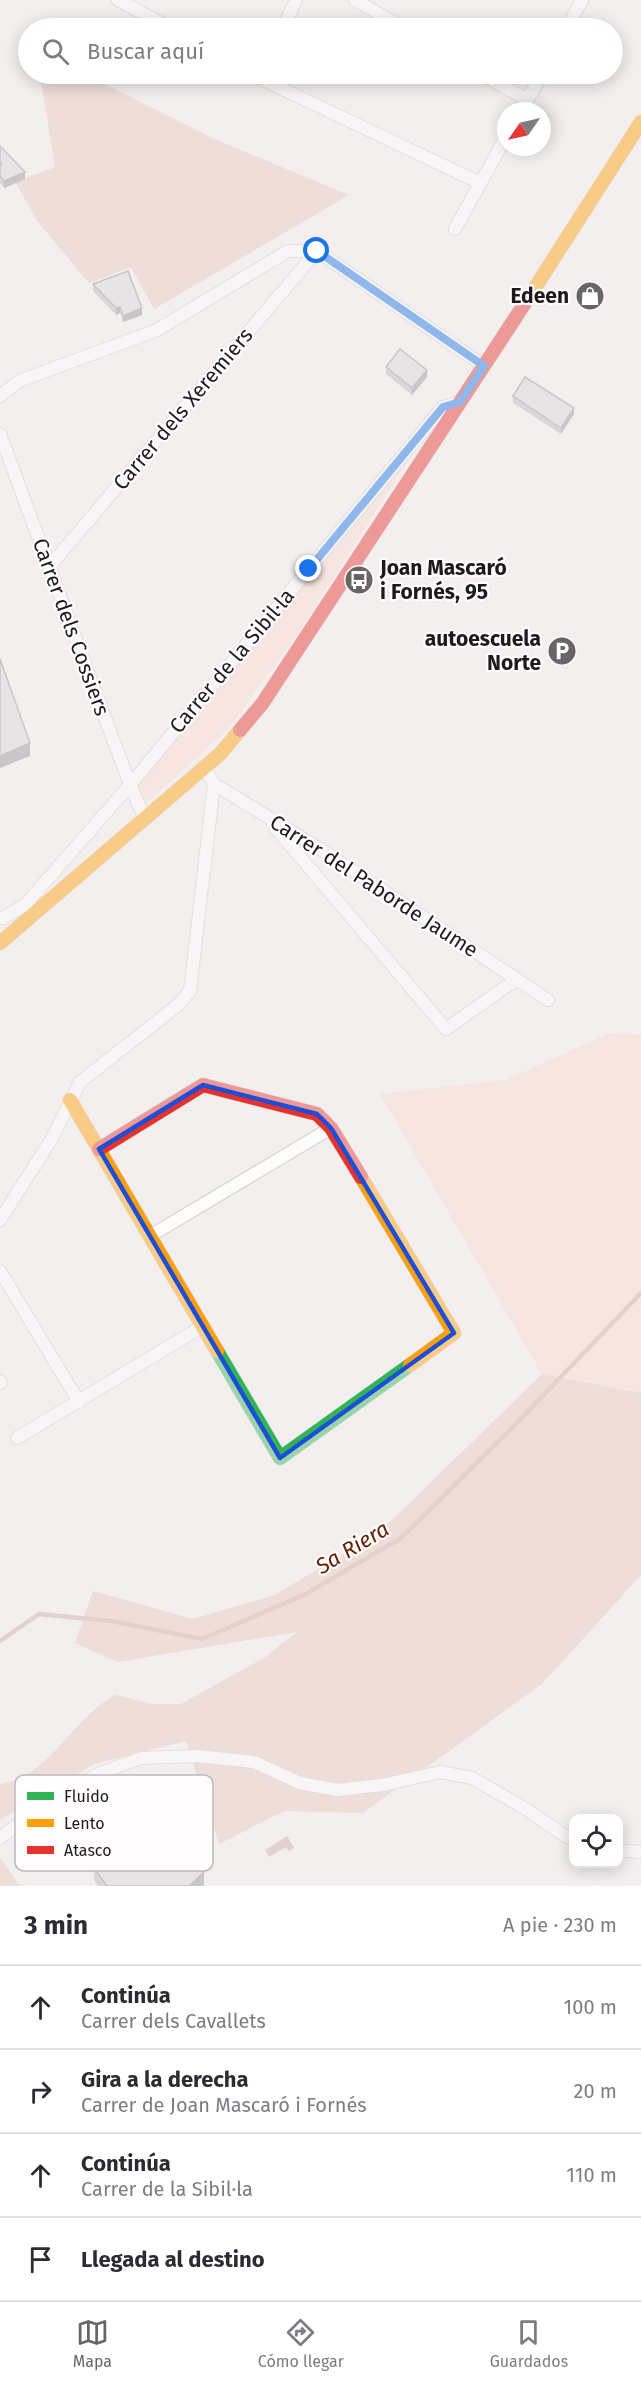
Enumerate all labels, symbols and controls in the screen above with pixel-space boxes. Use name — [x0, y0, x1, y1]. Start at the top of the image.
search box — [18, 18, 623, 84]
icon: search — [39, 35, 72, 68]
text: Buscar aquí — [87, 38, 204, 65]
north arrow — [497, 102, 551, 156]
route start — [303, 237, 329, 263]
shop icon: Edeen — [574, 280, 606, 312]
place label: Edeen — [510, 283, 569, 309]
street label: Carrer dels Xeremiers — [108, 323, 259, 495]
street label: Carrer dels Cossiers — [27, 535, 115, 720]
route end — [295, 555, 321, 581]
place label: Joan Mascaró i Fornés, 95 — [379, 555, 507, 605]
bus stop icon: Joan Mascaró i Fornés, 95 — [343, 564, 375, 596]
street label: Carrer de la Sibil·la — [164, 584, 300, 738]
place label: autoescuela Norte — [425, 626, 541, 676]
parking icon: autoescuela Norte — [546, 635, 578, 667]
street label: Carrer del Paborde Jaume — [265, 809, 483, 963]
water label: Sa Riera — [310, 1515, 394, 1580]
legend — [15, 1775, 213, 1871]
text: Fluido — [64, 1787, 109, 1806]
text: Lento — [64, 1814, 105, 1833]
map controls — [569, 1814, 623, 1868]
button: locate — [569, 1814, 623, 1868]
text: Atasco — [64, 1841, 112, 1860]
text: 3 min — [24, 1910, 88, 1941]
text: A pie · 230 m — [503, 1913, 617, 1937]
text: Continúa — [81, 1982, 171, 2009]
icon: ahead — [24, 1991, 57, 2024]
text: 100 m — [564, 1995, 617, 2019]
text: Carrer dels Cavallets — [81, 2009, 266, 2033]
text: Gira a la derecha — [81, 2066, 249, 2093]
icon: right — [24, 2075, 57, 2108]
text: 20 m — [574, 2079, 617, 2103]
text: Carrer de Joan Mascaró i Fornés — [81, 2093, 367, 2117]
text: Continúa — [81, 2150, 171, 2177]
icon: ahead — [24, 2159, 57, 2192]
text: 110 m — [566, 2163, 617, 2187]
text: Carrer de la Sibil·la — [81, 2177, 253, 2201]
icon: arrive — [24, 2243, 57, 2276]
text: Llegada al destino — [81, 2246, 265, 2273]
tab: Mapa — [73, 2316, 112, 2371]
tab: Cómo llegar — [258, 2316, 344, 2371]
tab: Guardados — [490, 2316, 568, 2371]

